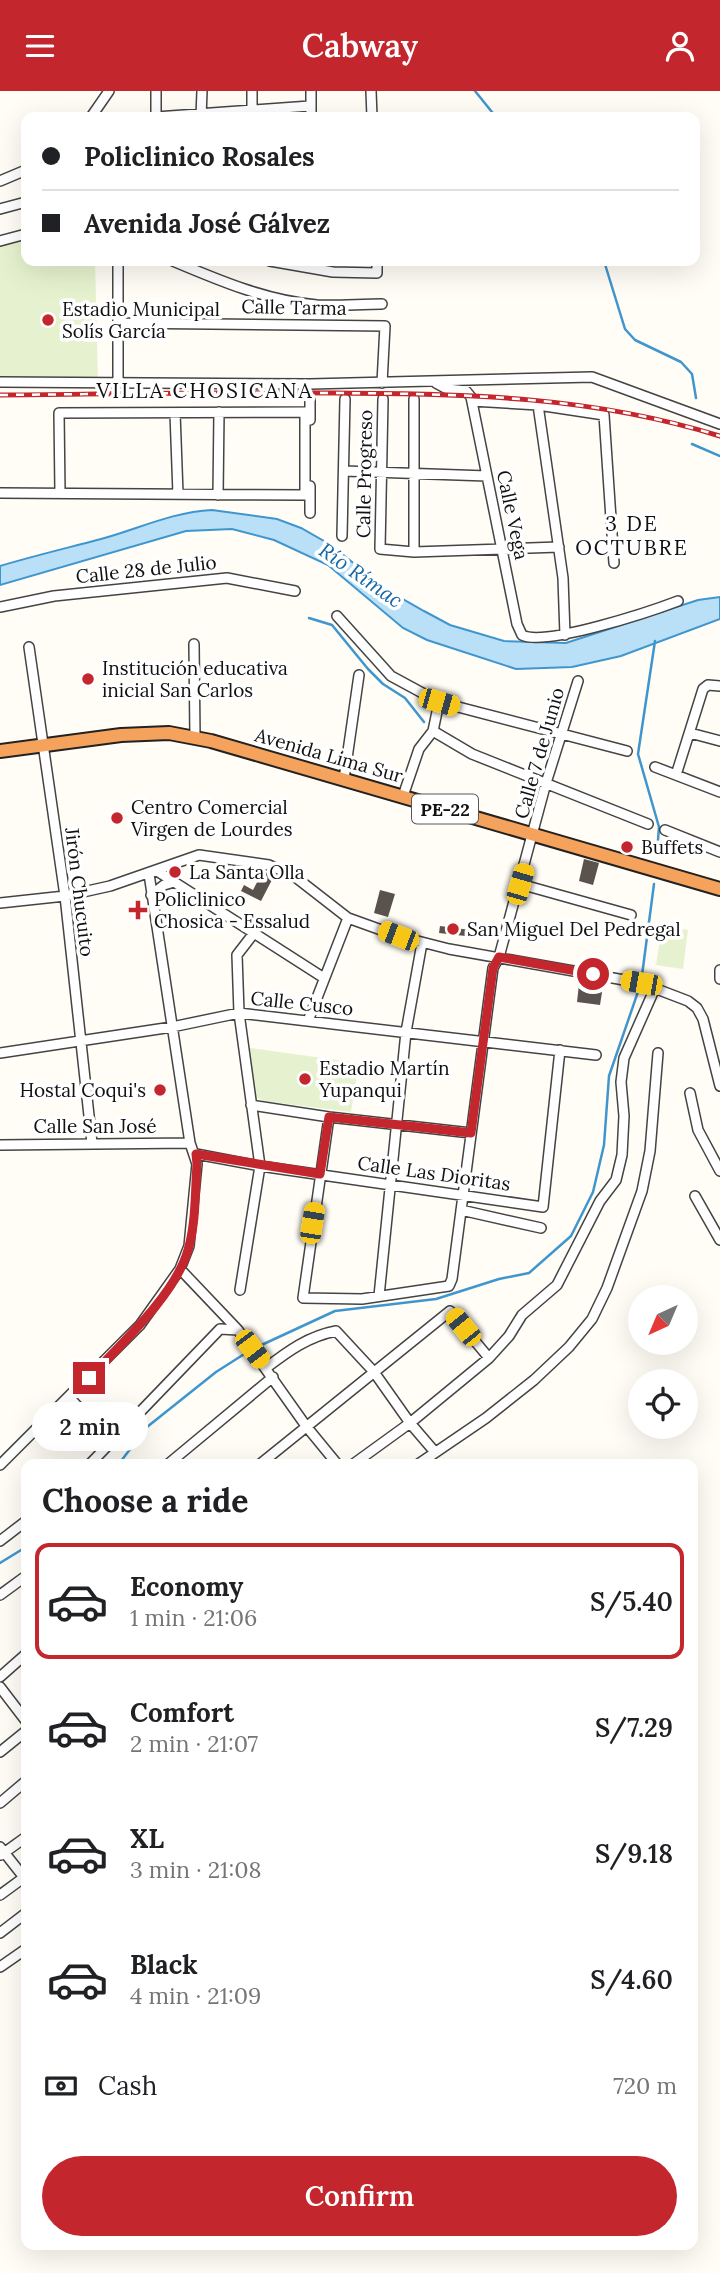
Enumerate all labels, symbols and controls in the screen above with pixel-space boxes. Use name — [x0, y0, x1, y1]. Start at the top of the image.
text: Cabway — [302, 25, 418, 66]
icon: menu — [21, 27, 59, 65]
icon: person — [661, 27, 699, 65]
text: Policlinico Rosales — [84, 140, 315, 173]
text: Avenida José Gálvez — [84, 207, 330, 240]
street label: Calle Tarma — [241, 294, 347, 320]
place label: Estadio Municipal Solís García — [62, 297, 220, 343]
marker: Estadio Municipal Solís García — [40, 312, 56, 328]
district label: VILLA CHOSICANA — [95, 377, 314, 404]
street label: Calle Progreso — [351, 410, 377, 538]
street label: Calle Vega — [492, 468, 534, 562]
district label: 3 DE OCTUBRE — [575, 510, 689, 561]
water label: Río Rímac — [314, 536, 408, 614]
street label: Calle 28 de Julio — [74, 550, 218, 588]
place label: Institución educativa inicial San Carlos — [102, 656, 288, 702]
marker: Institución educativa inicial San Carlos — [80, 671, 96, 687]
street label: Calle 7 de Junio — [509, 685, 569, 821]
car — [416, 686, 463, 718]
street label: Avenida Lima Sur — [251, 722, 406, 788]
place label: Centro Comercial Virgen de Lourdes — [130, 795, 293, 841]
road number: PE-22 — [412, 795, 478, 823]
marker: Centro Comercial Virgen de Lourdes — [109, 810, 125, 826]
street label: Jirón Chucuito — [60, 825, 100, 958]
place label: Buffets — [641, 835, 703, 859]
marker: Buffets — [619, 839, 635, 855]
place label: La Santa Olla — [189, 860, 305, 884]
car — [505, 861, 536, 907]
marker: La Santa Olla — [167, 864, 183, 880]
place label: Policlinico Chosica - Essalud — [154, 887, 310, 933]
marker: Policlinico Chosica - Essalud — [128, 900, 148, 920]
place label: San Miguel Del Pedregal — [467, 917, 681, 941]
car — [375, 919, 422, 953]
marker: San Miguel Del Pedregal — [445, 921, 461, 937]
route start — [577, 958, 609, 990]
car — [619, 969, 664, 997]
street label: Calle Cusco — [249, 986, 355, 1020]
place label: Estadio Martín Yupanqui — [318, 1056, 449, 1102]
marker: Estadio Martín Yupanqui — [297, 1071, 313, 1087]
place label: Hostal Coqui's — [20, 1078, 146, 1102]
marker: Hostal Coqui's — [152, 1082, 168, 1098]
street label: Calle San José — [33, 1114, 157, 1138]
street label: Calle Las Dioritas — [356, 1150, 512, 1196]
car — [299, 1201, 326, 1245]
north arrow — [628, 1285, 698, 1355]
map controls — [628, 1285, 698, 1439]
car — [442, 1304, 485, 1350]
car — [231, 1326, 274, 1372]
route end — [73, 1362, 105, 1394]
button: locate — [628, 1369, 698, 1439]
callout: 2 min — [31, 1403, 147, 1451]
text: 2 min — [60, 1412, 120, 1441]
text: Choose a ride — [42, 1480, 249, 1521]
icon: car — [46, 1570, 109, 1633]
text: Economy — [130, 1570, 243, 1603]
text: S/5.40 — [590, 1585, 673, 1618]
text: 1 min · 21:06 — [130, 1603, 257, 1632]
icon: car — [46, 1696, 109, 1759]
text: Comfort — [130, 1696, 234, 1729]
text: S/7.29 — [595, 1711, 673, 1744]
text: 2 min · 21:07 — [130, 1729, 258, 1758]
icon: car — [46, 1822, 109, 1885]
text: XL — [130, 1822, 164, 1855]
text: S/9.18 — [595, 1837, 673, 1870]
text: 3 min · 21:08 — [130, 1855, 261, 1884]
icon: car — [46, 1948, 109, 2011]
text: Black — [130, 1948, 198, 1981]
text: S/4.60 — [590, 1963, 673, 1996]
text: 4 min · 21:09 — [130, 1981, 261, 2010]
icon: cash — [42, 2067, 80, 2105]
text: Cash — [98, 2069, 157, 2102]
text: 720 m — [613, 2071, 677, 2100]
button: Confirm — [42, 2156, 677, 2236]

